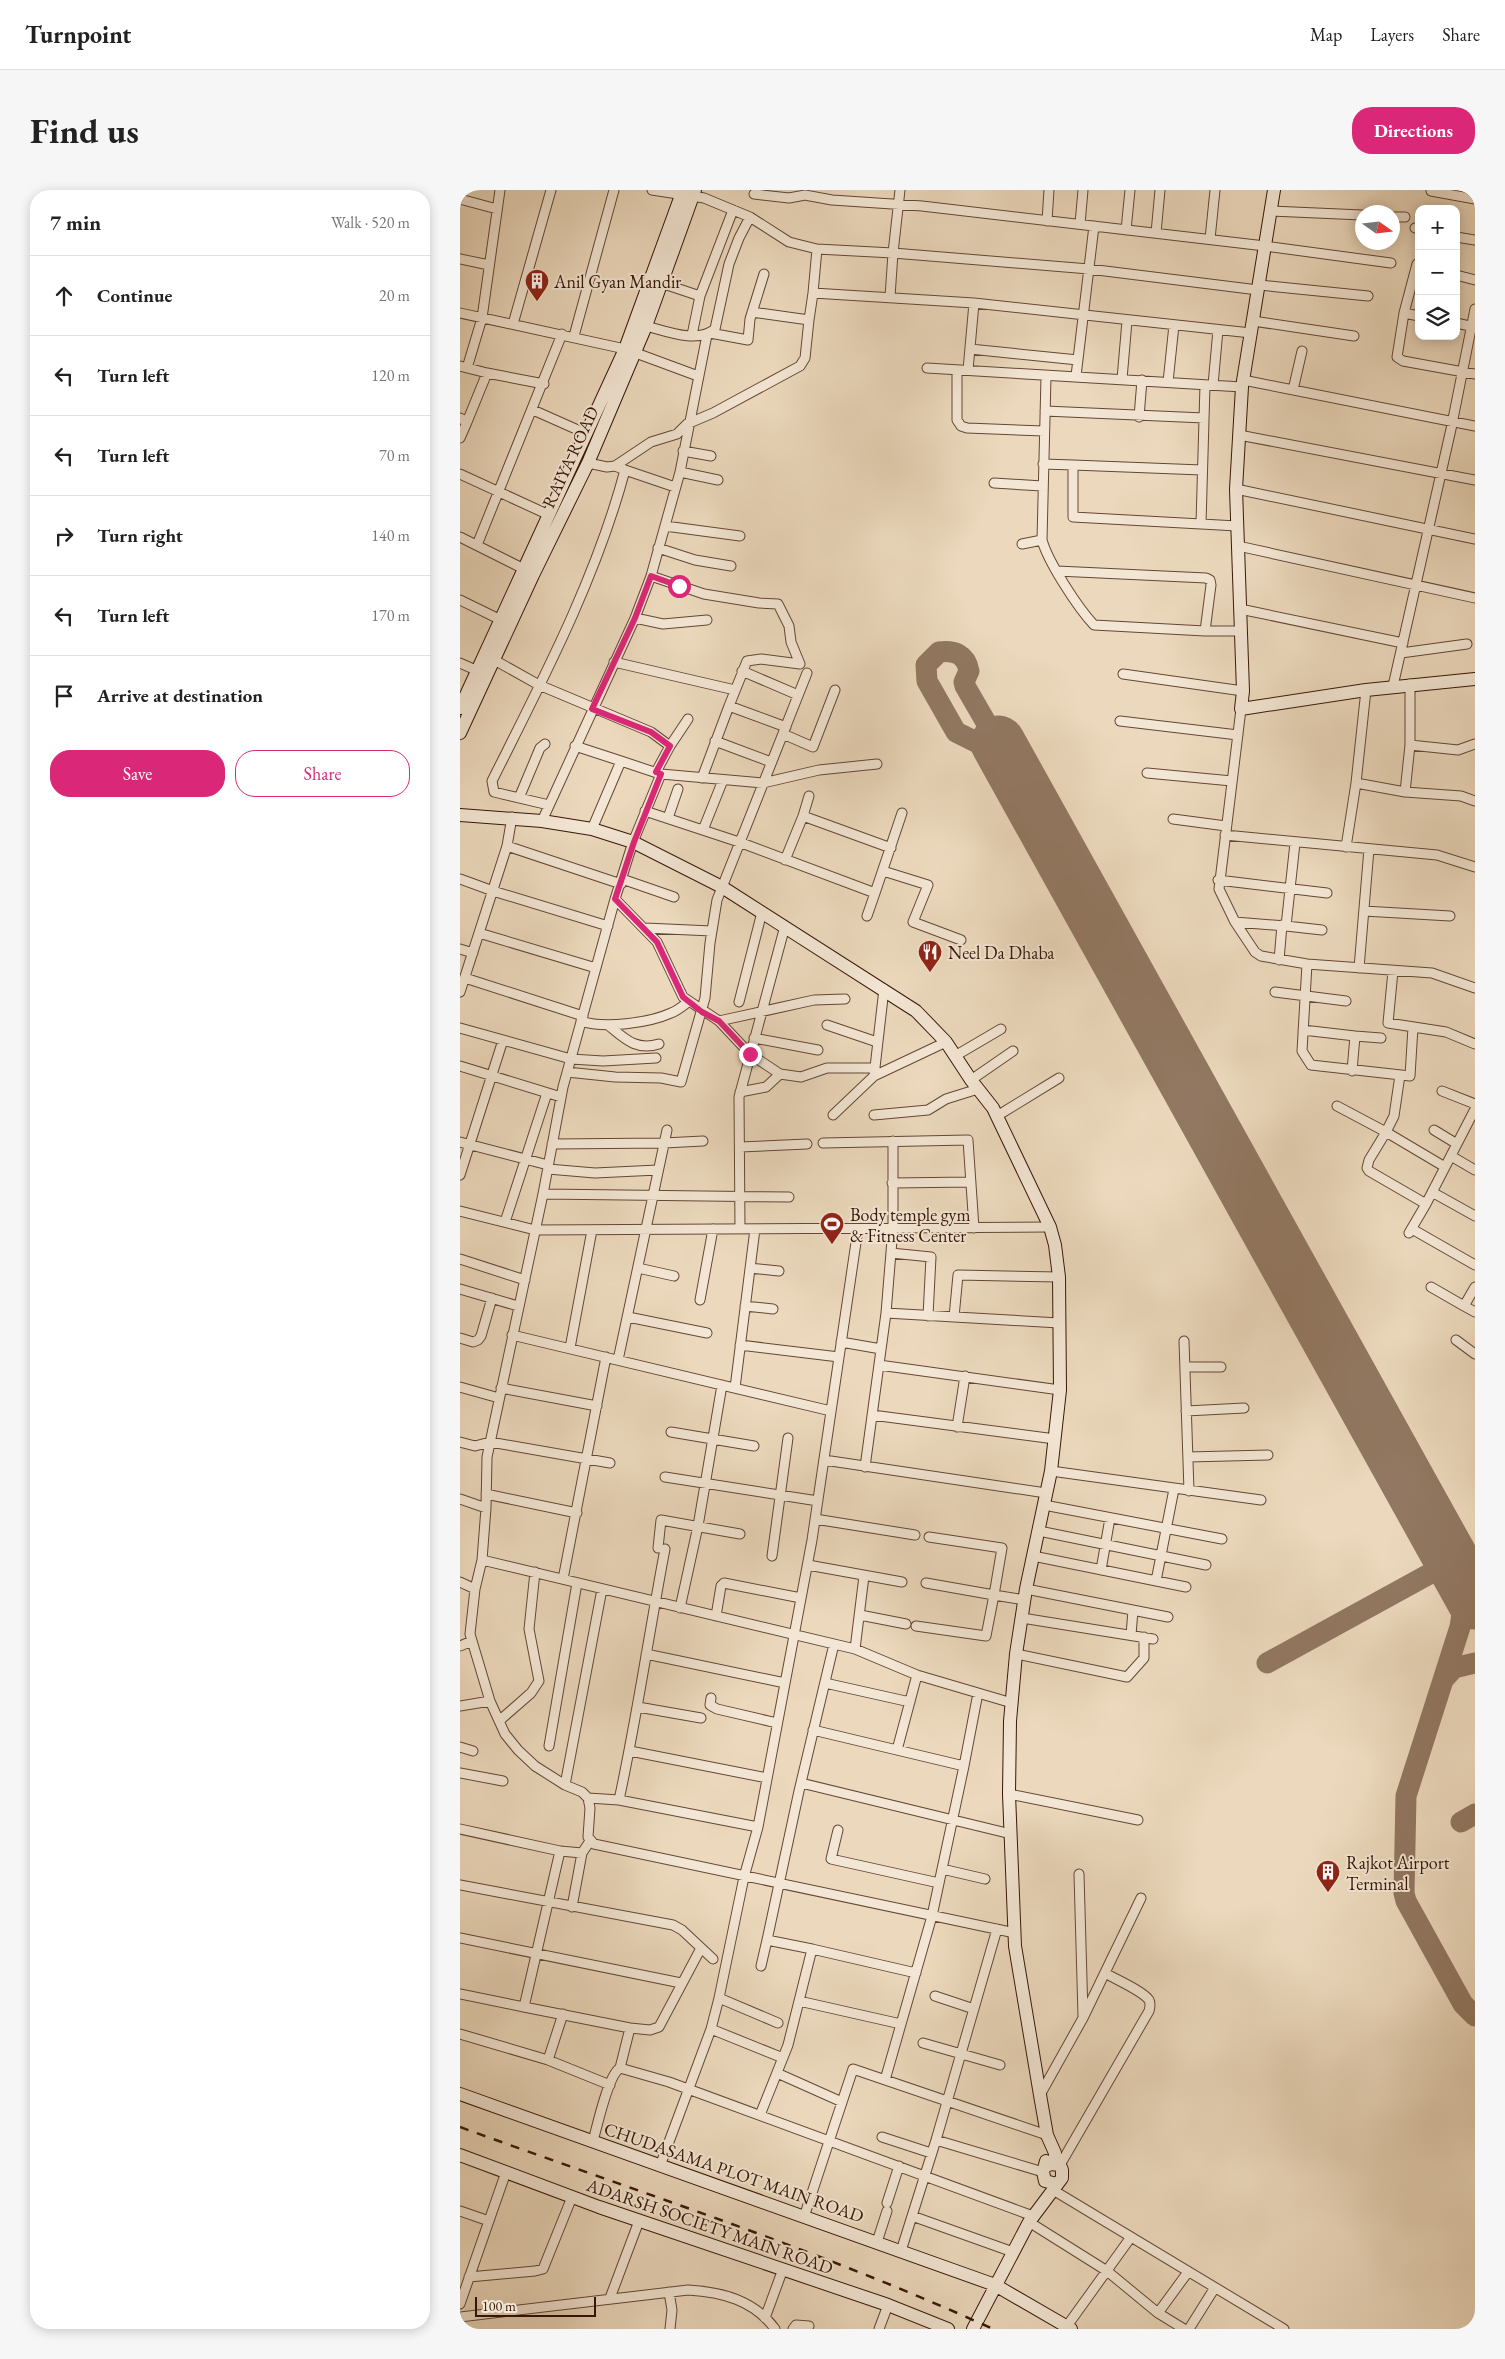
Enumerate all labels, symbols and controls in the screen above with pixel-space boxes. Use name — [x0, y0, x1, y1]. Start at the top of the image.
text: Turnpoint — [25, 19, 131, 50]
text: Map — [1310, 23, 1342, 46]
text: Layers — [1370, 23, 1414, 46]
text: Share — [1442, 23, 1480, 46]
button: Directions — [1352, 107, 1475, 154]
text: Find us — [30, 108, 139, 153]
north arrow — [1355, 205, 1400, 250]
map controls — [1415, 205, 1460, 340]
button: + — [1415, 205, 1460, 250]
text: 7 min — [50, 209, 101, 236]
text: Walk · 520 m — [331, 212, 410, 233]
button: − — [1415, 250, 1460, 295]
building icon: Anil Gyan Mandir — [524, 268, 550, 302]
place label: Anil Gyan Mandir — [553, 270, 681, 293]
icon: ahead — [50, 282, 78, 310]
text: Continue — [97, 283, 172, 308]
text: 20 m — [379, 285, 410, 306]
button: layers — [1415, 295, 1460, 340]
icon: left — [50, 362, 78, 390]
text: Turn left — [97, 363, 169, 388]
text: 120 m — [371, 365, 410, 386]
street label: RAIYA ROAD — [536, 402, 604, 512]
icon: left — [50, 442, 78, 470]
text: Turn left — [97, 443, 169, 468]
text: 70 m — [379, 445, 410, 466]
icon: right — [50, 522, 78, 550]
text: Turn right — [97, 523, 183, 548]
text: 140 m — [371, 525, 410, 546]
route start — [668, 575, 691, 598]
icon: left — [50, 602, 78, 630]
text: Turn left — [97, 603, 169, 628]
text: 170 m — [371, 605, 410, 626]
icon: arrive — [50, 682, 78, 710]
text: Arrive at destination — [97, 683, 263, 708]
button: Save — [50, 750, 225, 797]
button: Share — [235, 750, 410, 797]
restaurant icon: Neel Da Dhaba — [917, 939, 943, 973]
place label: Neel Da Dhaba — [948, 941, 1055, 964]
route end — [739, 1043, 762, 1066]
place label: Body temple gym & Fitness Center — [850, 1203, 970, 1247]
sports icon: Body temple gym & Fitness Center — [819, 1211, 845, 1245]
place label: Rajkot Airport Terminal — [1346, 1851, 1450, 1895]
building icon: Rajkot Airport Terminal — [1315, 1859, 1341, 1893]
street label: CHUDASAMA PLOT MAIN ROAD — [601, 2117, 867, 2227]
street label: ADARSH SOCIETY MAIN ROAD — [583, 2173, 836, 2279]
scale bar — [475, 2294, 596, 2317]
text: 100 m — [482, 2297, 516, 2315]

